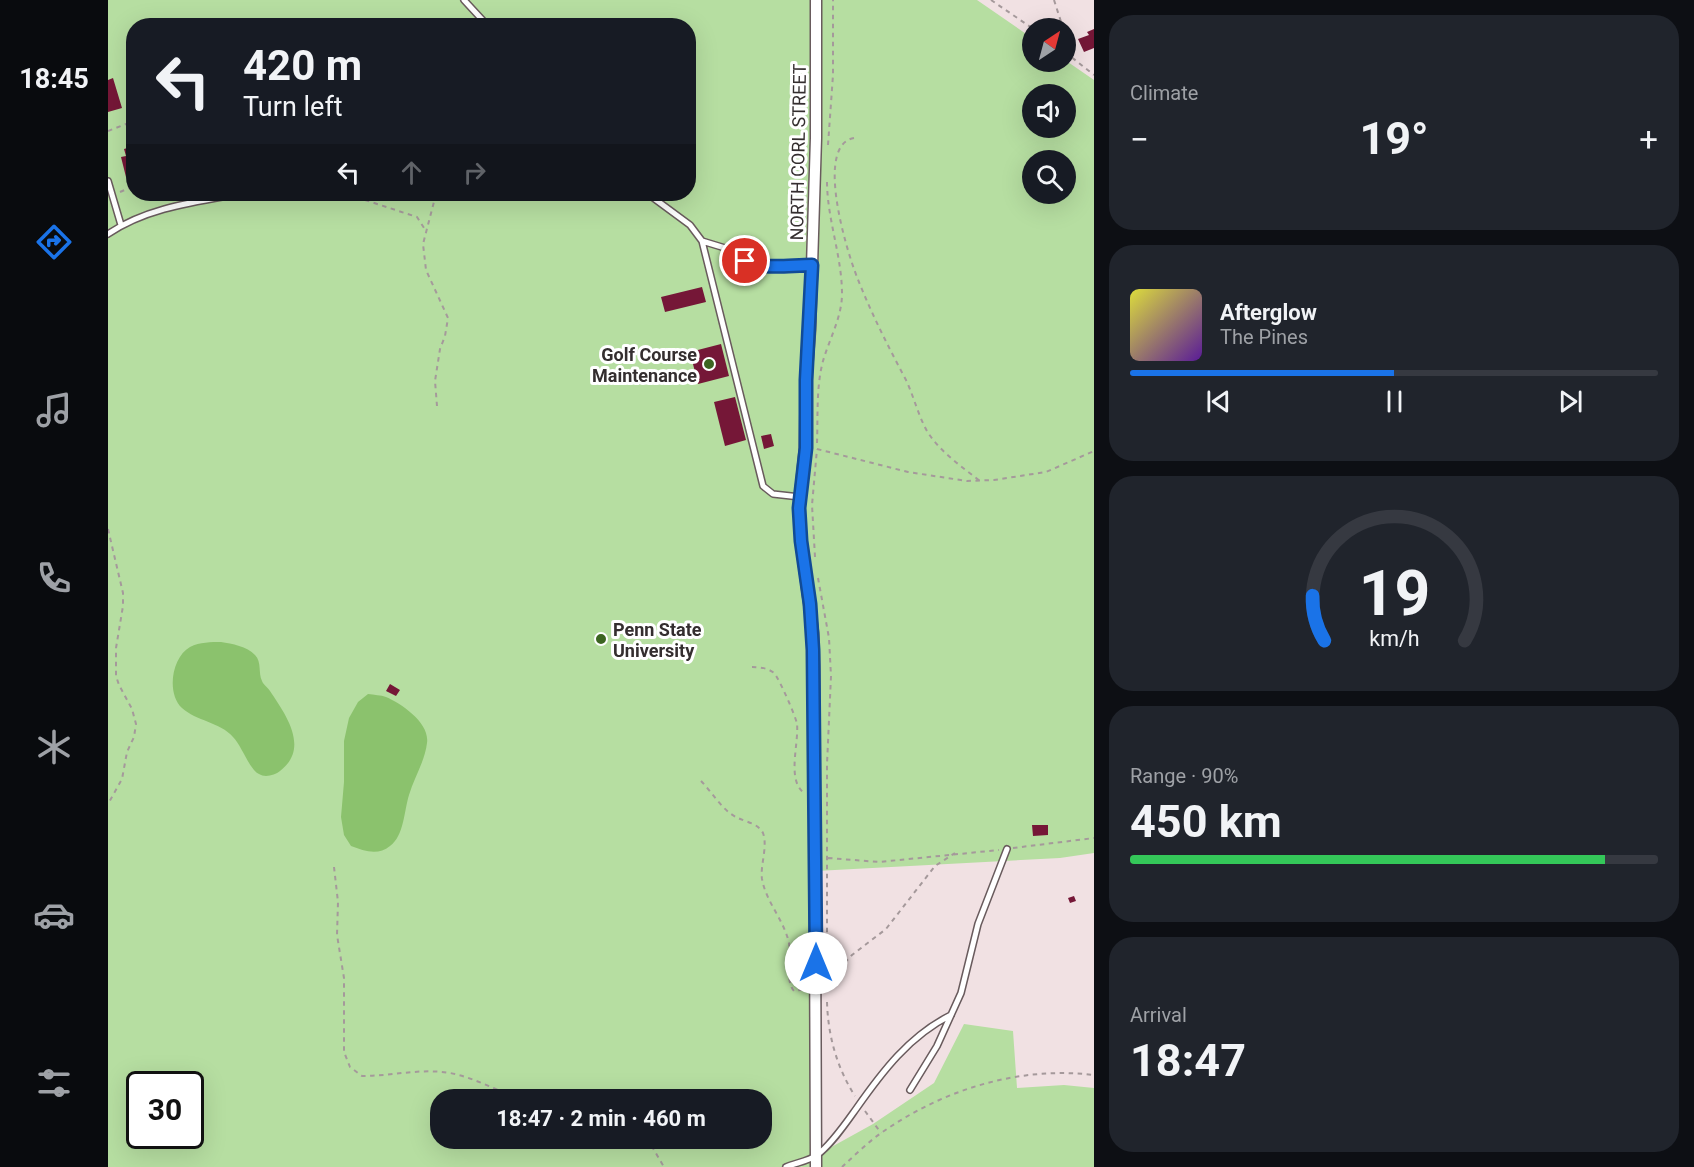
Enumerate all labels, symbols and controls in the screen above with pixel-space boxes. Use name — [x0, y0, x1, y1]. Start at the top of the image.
north arrow — [1022, 18, 1076, 72]
map controls — [1022, 18, 1076, 204]
text: 420 m — [243, 41, 362, 90]
icon: left — [144, 42, 222, 120]
text: 18:45 — [19, 63, 89, 95]
street label: NORTH CORL STREET — [786, 63, 810, 241]
text: Climate — [1130, 81, 1198, 105]
button: sound — [1022, 84, 1076, 138]
text: Turn left — [243, 91, 343, 123]
text: 19° — [1359, 112, 1429, 165]
text: − — [1130, 120, 1149, 159]
text: + — [1639, 120, 1658, 159]
button: search — [1022, 150, 1076, 204]
icon: left — [332, 156, 365, 189]
icon: ahead — [395, 156, 428, 189]
icon: right — [458, 156, 491, 189]
icon: directions — [33, 221, 75, 263]
pin — [719, 235, 770, 286]
icon: arrive — [728, 244, 761, 277]
text: Afterglow — [1220, 300, 1317, 325]
text: The Pines — [1220, 325, 1308, 349]
place label: Golf Course Maintenance — [592, 344, 697, 386]
marker: Golf Course Maintenance — [702, 357, 716, 371]
icon: previous — [1202, 385, 1235, 418]
icon: pause — [1378, 385, 1411, 418]
icon: next — [1554, 385, 1587, 418]
icon: music — [33, 389, 75, 431]
icon: phone — [33, 557, 75, 599]
text: 19 — [1358, 557, 1430, 630]
place label: Penn State University — [613, 619, 702, 661]
text: km/h — [1369, 626, 1419, 651]
marker: Penn State University — [594, 632, 608, 646]
icon: climate — [33, 726, 75, 768]
text: Range · 90% — [1130, 764, 1238, 788]
text: 450 km — [1130, 795, 1282, 848]
icon: car — [33, 894, 75, 936]
position arrow — [784, 931, 848, 995]
text: Arrival — [1130, 1003, 1187, 1027]
text: 18:47 — [1130, 1034, 1246, 1087]
icon: filters — [33, 1062, 75, 1104]
speed limit sign: 30 — [126, 1071, 204, 1149]
text: 18:47 · 2 min · 460 m — [496, 1106, 706, 1131]

